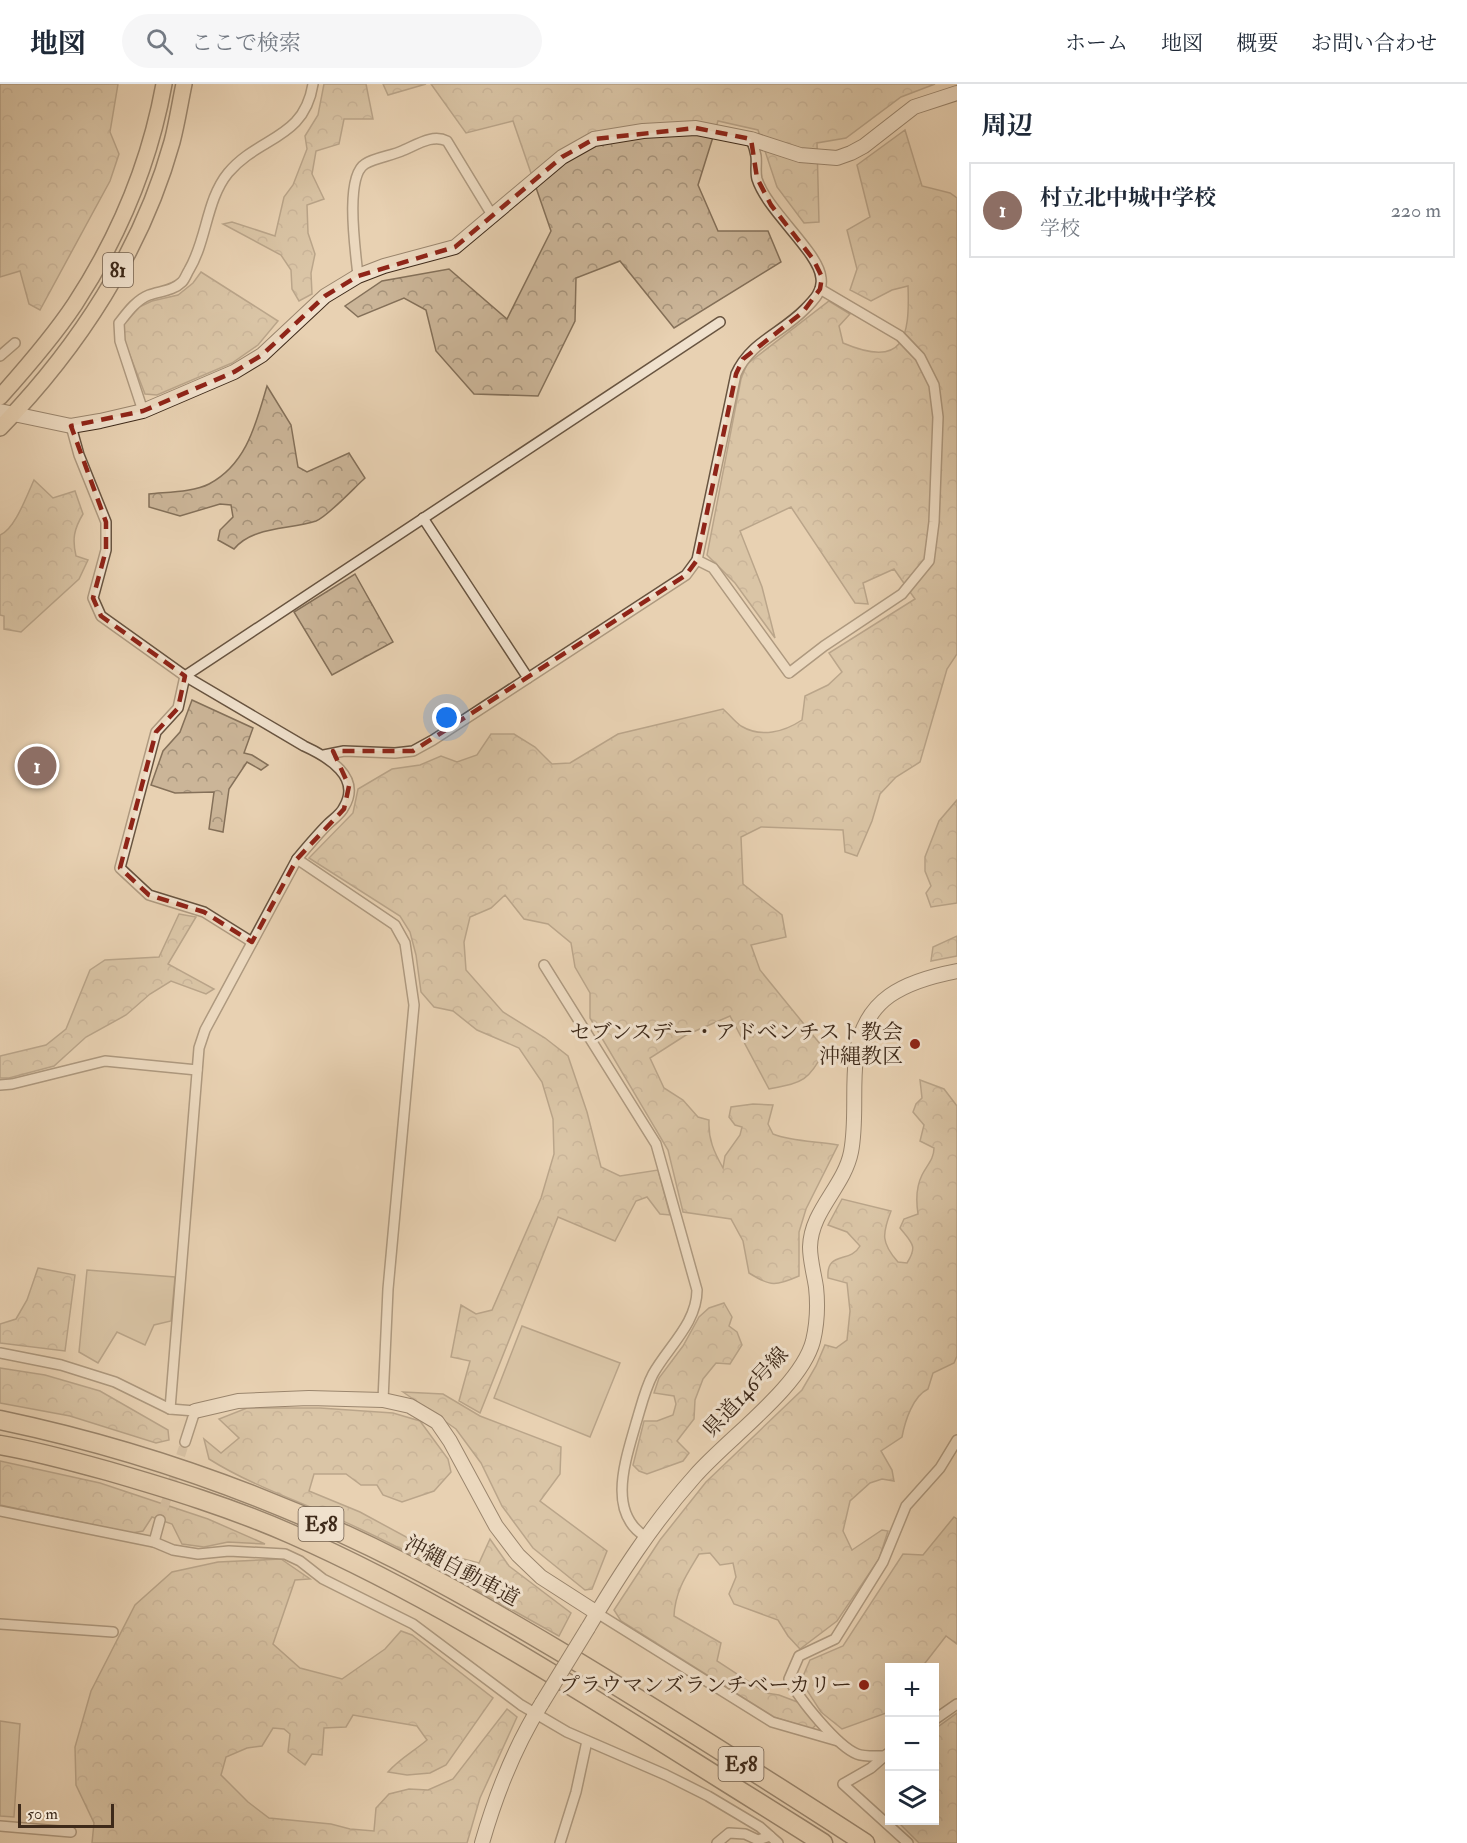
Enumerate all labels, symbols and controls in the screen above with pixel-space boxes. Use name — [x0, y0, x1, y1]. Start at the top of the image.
search box — [122, 14, 542, 68]
icon: search — [143, 25, 176, 58]
text: 地図 — [30, 27, 86, 62]
text: ここで検索 — [191, 29, 301, 57]
text: ホーム — [1065, 30, 1128, 57]
text: 地図 — [1161, 30, 1203, 57]
text: 概要 — [1236, 30, 1278, 57]
text: お問い合わせ — [1311, 30, 1437, 57]
text: 周辺 — [981, 110, 1033, 142]
text: 村立北中城中学校 — [1040, 184, 1216, 212]
text: 1 — [999, 198, 1006, 223]
text: 220 m — [1391, 198, 1441, 223]
text: 学校 — [1040, 216, 1080, 241]
road number: 81 — [103, 253, 133, 287]
your location — [432, 703, 461, 732]
pin: 1 — [18, 744, 57, 788]
place label: セブンスデー・アドベンチスト教会 沖縄教区 — [570, 1019, 903, 1070]
marker: セブンスデー・アドベンチスト教会 沖縄教区 — [908, 1037, 922, 1051]
street label: 県道146号線 — [697, 1341, 795, 1443]
road number: E58 — [298, 1507, 344, 1541]
street label: 沖縄自動車道 — [400, 1530, 524, 1612]
map controls — [885, 1663, 939, 1825]
button: + — [885, 1663, 939, 1717]
place label: プラウマンズランチベーカリー — [559, 1672, 852, 1699]
marker: プラウマンズランチベーカリー — [857, 1678, 871, 1692]
button: − — [885, 1717, 939, 1771]
road number: E58 — [718, 1747, 764, 1781]
button: layers — [885, 1771, 939, 1825]
scale bar — [18, 1801, 114, 1828]
text: 50 m — [27, 1804, 58, 1824]

